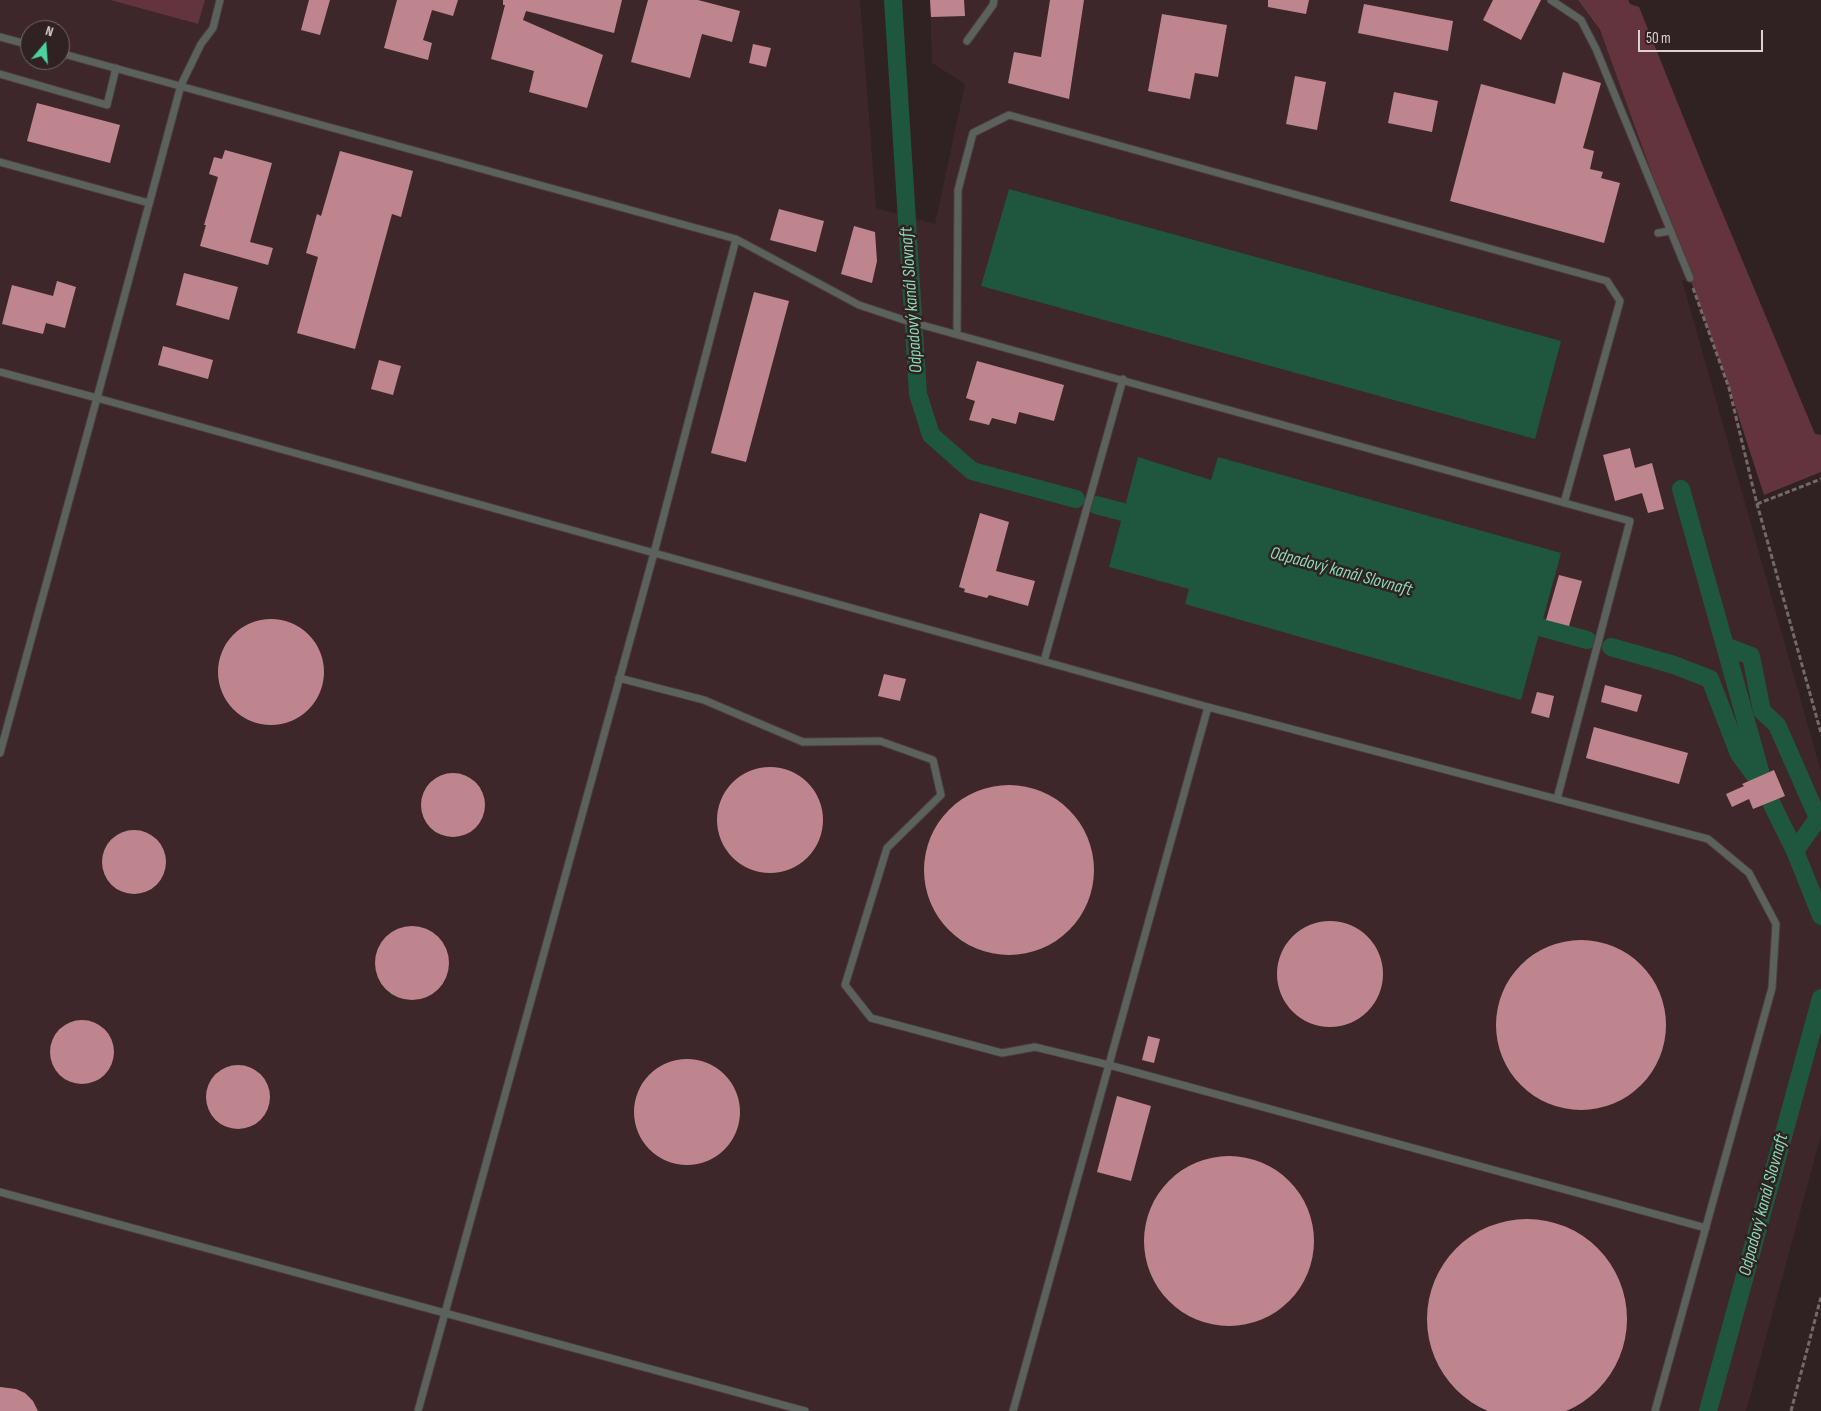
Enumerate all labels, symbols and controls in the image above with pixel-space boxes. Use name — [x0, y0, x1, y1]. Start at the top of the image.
north arrow — [20, 20, 70, 70]
scale bar — [1641, 20, 1766, 52]
text: N — [43, 22, 56, 40]
text: 50 m — [1646, 29, 1671, 48]
water label: Odpadový kanál Slovnaft — [896, 226, 928, 374]
water label: Odpadový kanál Slovnaft — [1268, 543, 1414, 601]
water label: Odpadový kanál Slovnaft — [1735, 1132, 1793, 1278]

